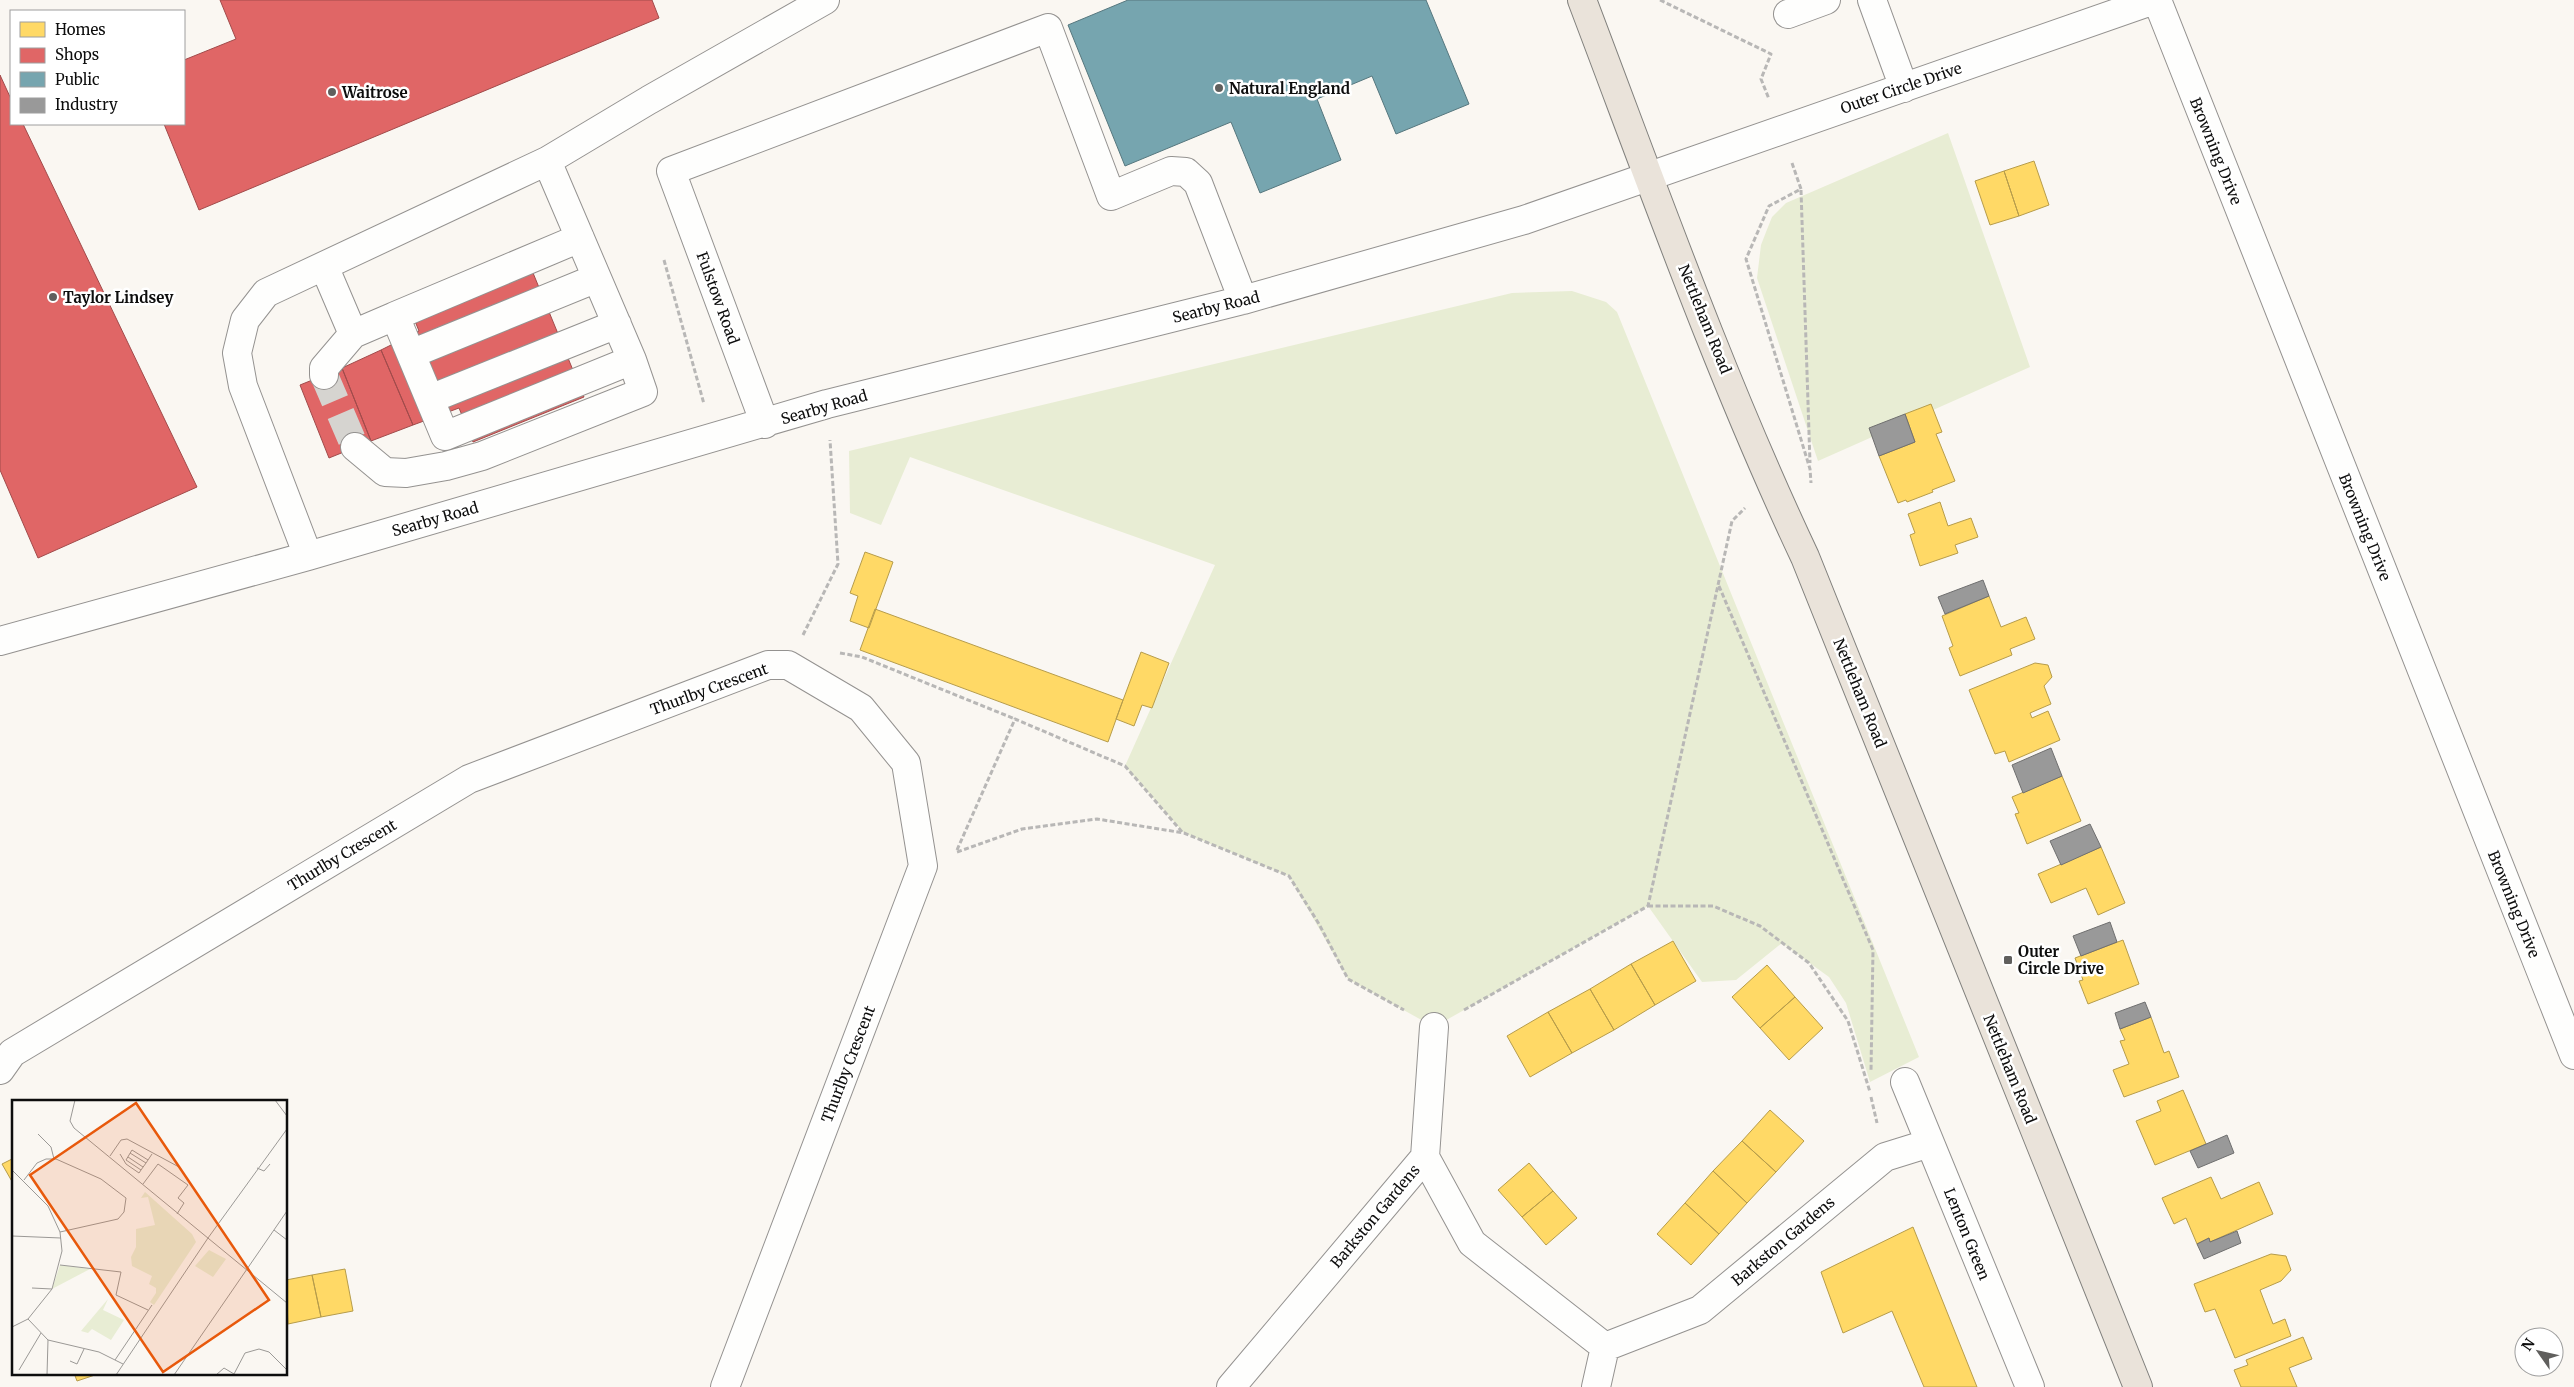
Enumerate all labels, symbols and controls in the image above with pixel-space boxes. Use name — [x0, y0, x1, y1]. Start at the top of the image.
legend — [10, 10, 185, 125]
text: Homes — [55, 20, 106, 39]
text: Shops — [55, 45, 99, 64]
street label: Outer Circle Drive — [1838, 58, 1964, 118]
text: Public — [55, 70, 100, 89]
place label: Natural England — [1229, 79, 1350, 98]
marker: Natural England — [1213, 82, 1225, 94]
place label: Waitrose — [341, 83, 408, 102]
marker: Waitrose — [326, 86, 338, 98]
text: Industry — [55, 95, 118, 114]
street label: Browning Drive — [2186, 95, 2246, 208]
street label: Fulstow Road — [692, 249, 744, 347]
street label: Nettleham Road — [1674, 262, 1736, 376]
street label: Searby Road — [1170, 287, 1262, 327]
place label: Taylor Lindsey — [63, 288, 173, 307]
marker: Taylor Lindsey — [47, 291, 59, 303]
street label: Searby Road — [779, 386, 869, 428]
street label: Browning Drive — [2335, 471, 2395, 584]
street label: Searby Road — [390, 498, 480, 540]
street label: Nettleham Road — [1829, 636, 1891, 750]
street label: Thurlby Crescent — [648, 659, 770, 719]
street label: Thurlby Crescent — [284, 815, 400, 895]
street label: Browning Drive — [2484, 848, 2544, 961]
place label: Outer Circle Drive — [2018, 942, 2104, 978]
marker: Outer Circle Drive — [2002, 954, 2014, 966]
street label: Thurlby Crescent — [817, 1003, 879, 1125]
street label: Nettleham Road — [1979, 1012, 2041, 1126]
inset map — [12, 1100, 288, 1374]
street label: Barkston Gardens — [1326, 1160, 1424, 1272]
street label: Lenton Green — [1940, 1185, 1994, 1283]
street label: Barkston Gardens — [1727, 1192, 1839, 1290]
north arrow — [2514, 1327, 2564, 1377]
text: N — [2518, 1335, 2539, 1354]

